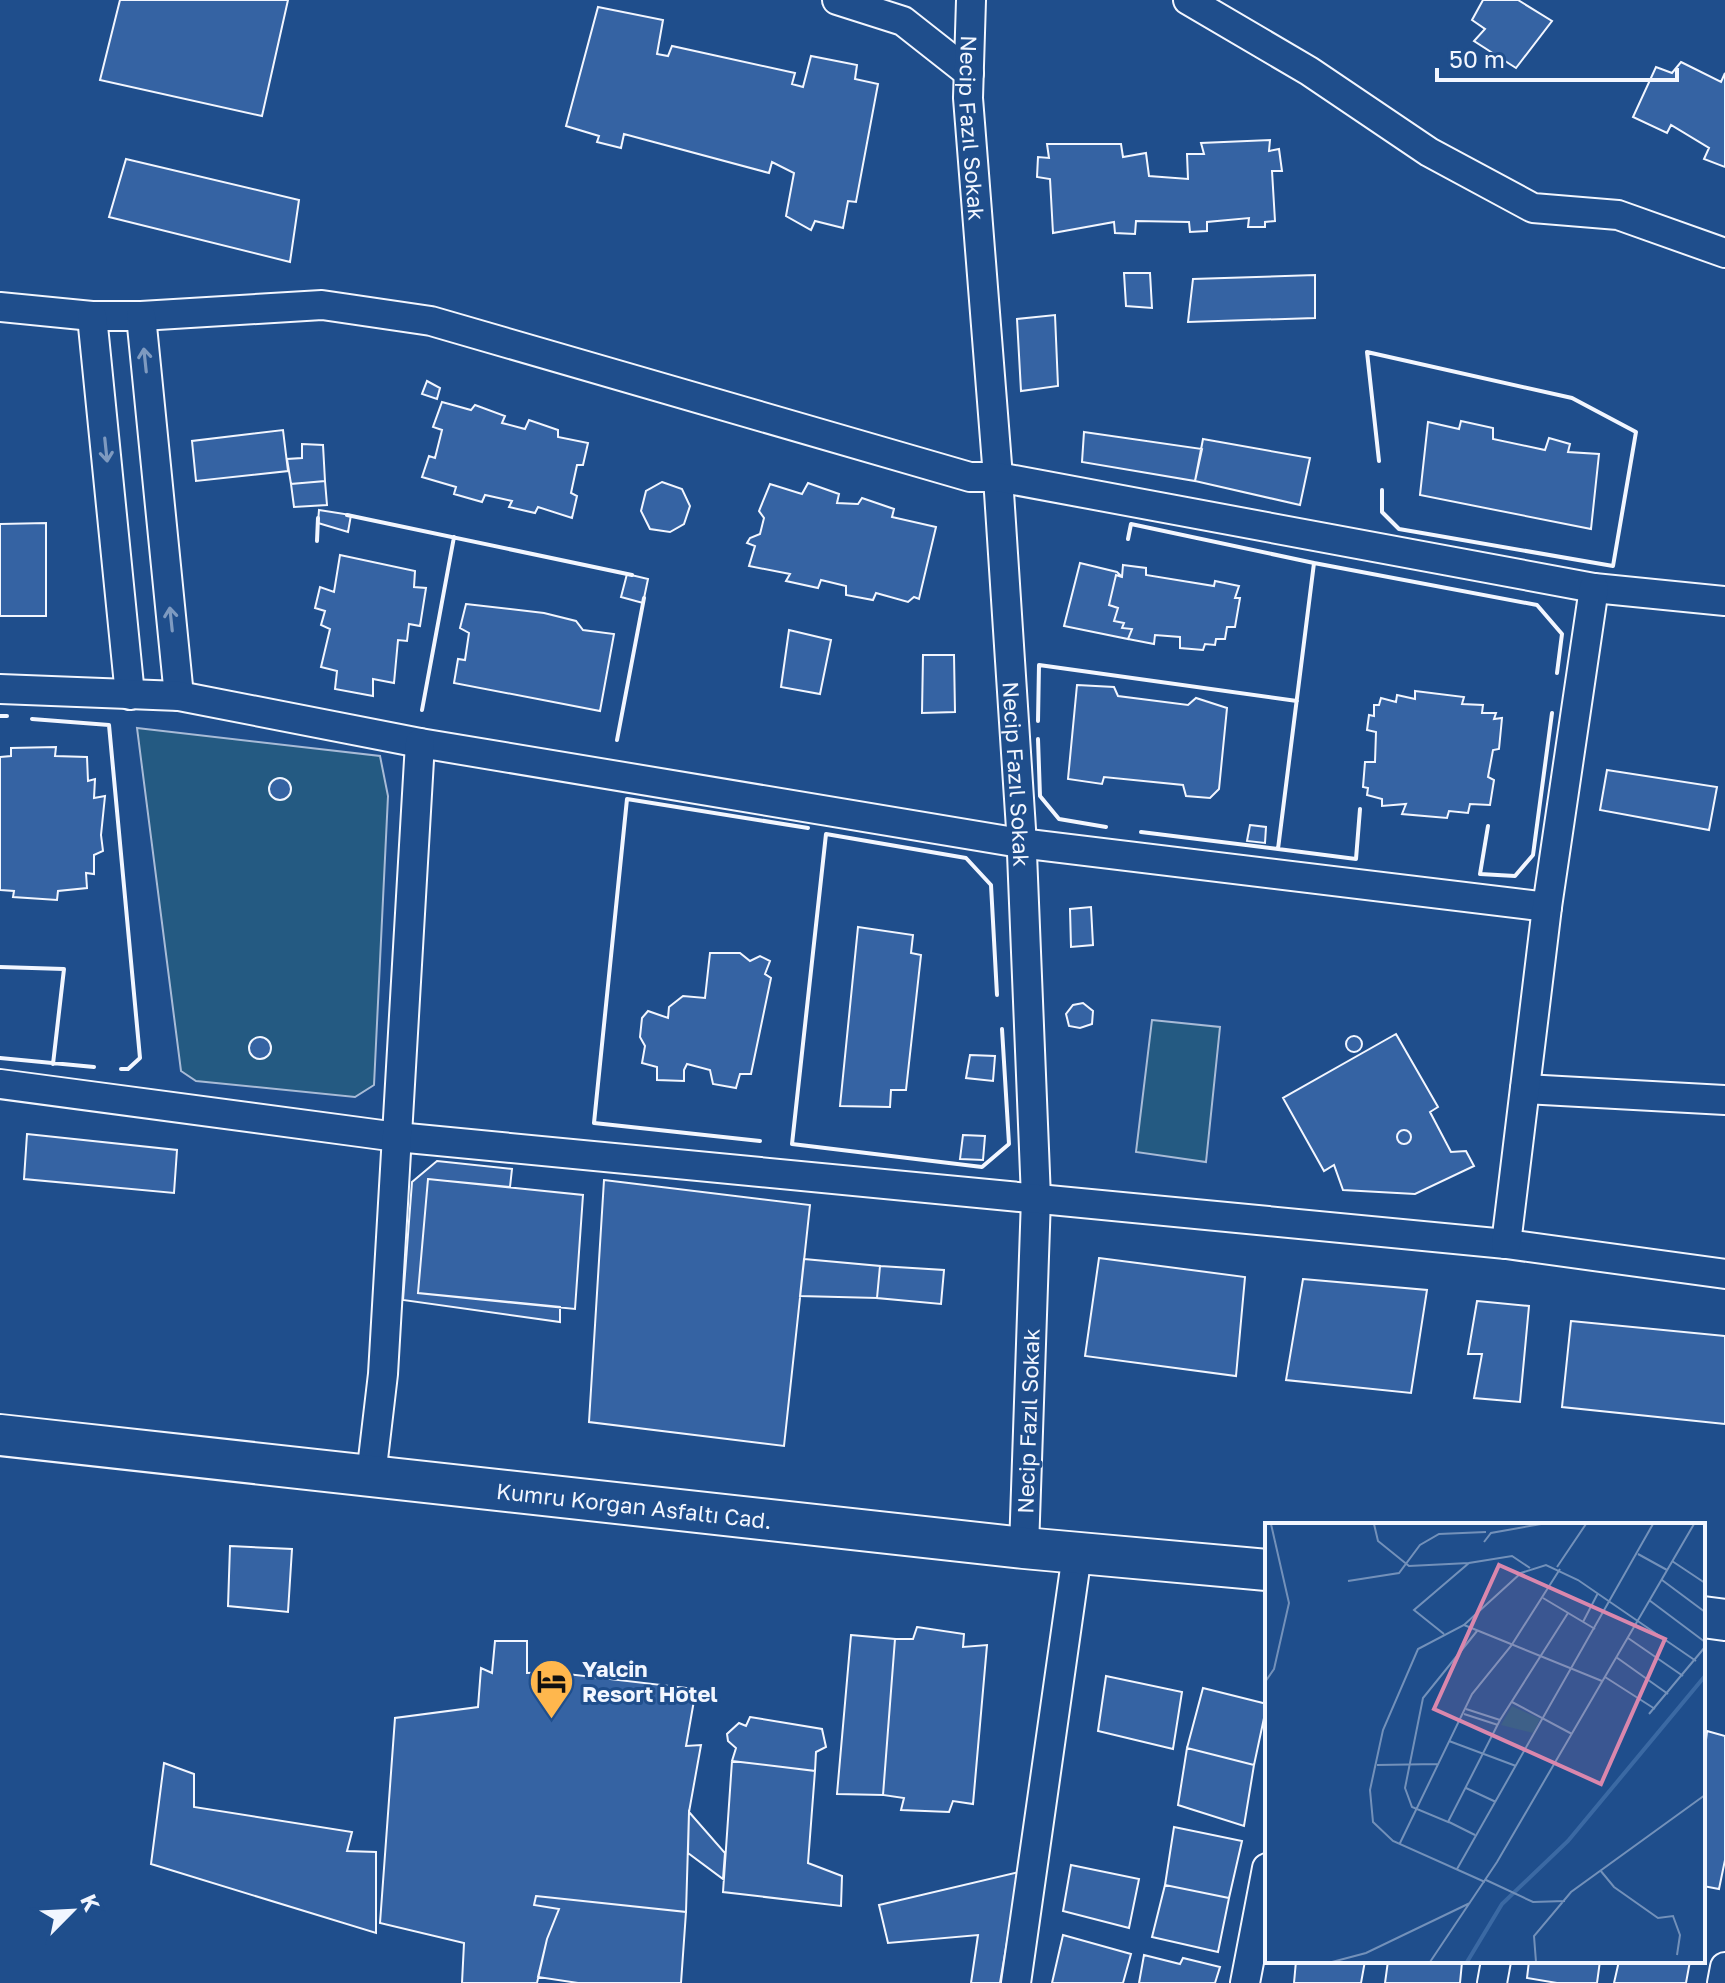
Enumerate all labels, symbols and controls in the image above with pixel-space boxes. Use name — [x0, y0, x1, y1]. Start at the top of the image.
scale bar — [1437, 32, 1677, 82]
street label: Necip Fazıl Sokak — [954, 35, 991, 221]
text: 50 m — [1449, 44, 1505, 73]
one-way arrow — [138, 347, 153, 374]
one-way arrow — [98, 436, 113, 463]
one-way arrow — [164, 606, 179, 633]
street label: Necip Fazıl Sokak — [998, 681, 1036, 867]
street label: Necip Fazıl Sokak — [1011, 1328, 1045, 1514]
street label: Kumru Korgan Asfaltı Cad. — [495, 1476, 773, 1534]
inset map — [1265, 1523, 1705, 1963]
place label: Yalcin Resort Hotel — [582, 1655, 718, 1707]
hotel icon: Yalcin Resort Hotel — [527, 1657, 575, 1720]
north arrow — [32, 1871, 112, 1951]
text: K — [75, 1890, 106, 1915]

